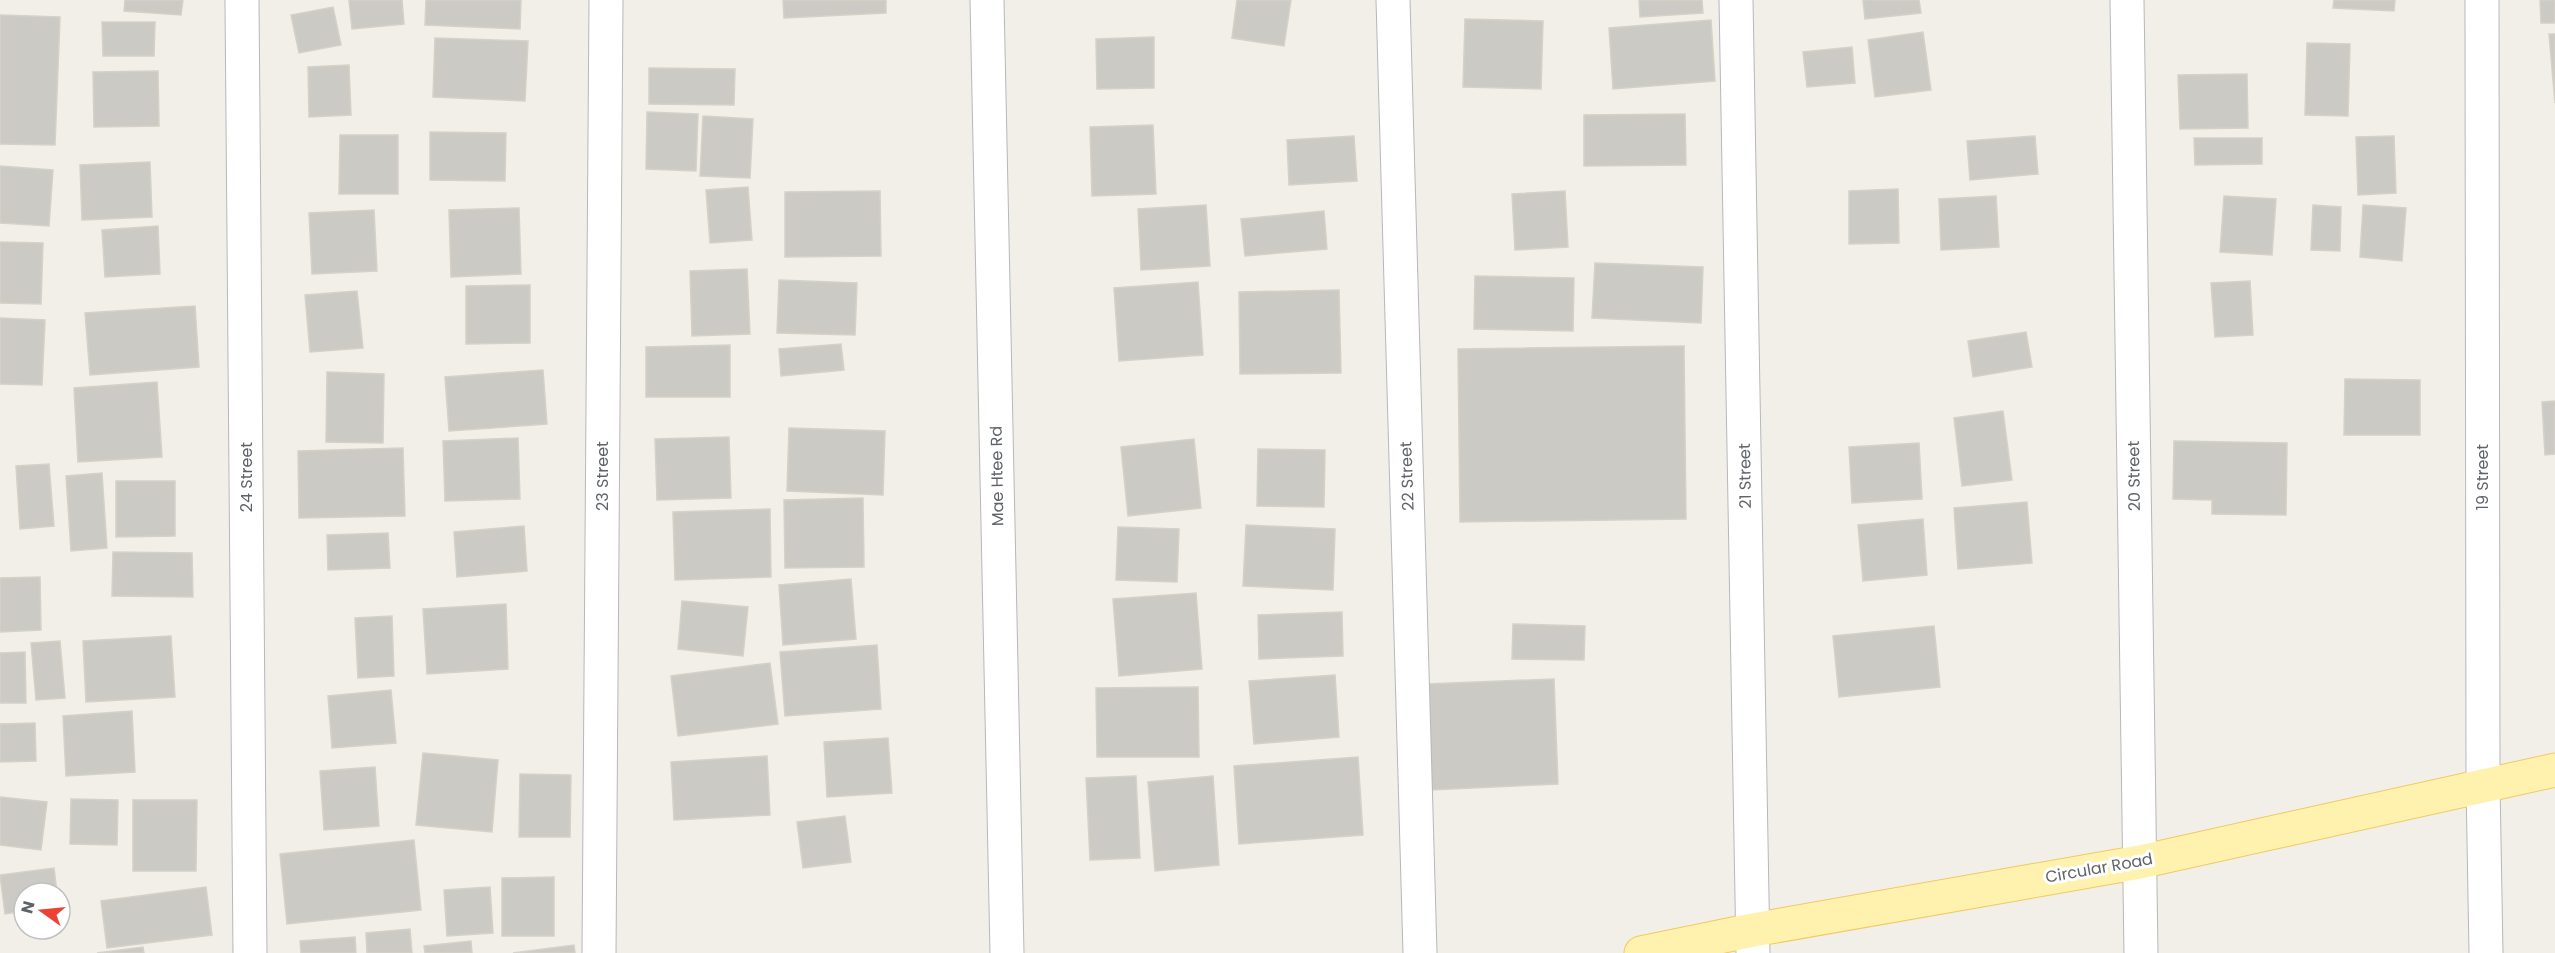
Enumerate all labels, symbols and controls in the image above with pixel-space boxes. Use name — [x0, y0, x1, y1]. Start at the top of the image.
street label: Mae Htee Rd — [985, 426, 1009, 526]
street label: 20 Street — [2122, 440, 2146, 511]
street label: 23 Street — [591, 441, 614, 511]
street label: 22 Street — [1394, 441, 1420, 511]
street label: 24 Street — [235, 442, 258, 512]
street label: 21 Street — [1733, 443, 1757, 509]
street label: 19 Street — [2471, 444, 2494, 510]
street label: Circular Road — [2043, 847, 2155, 889]
north arrow — [12, 881, 72, 941]
text: N — [15, 898, 41, 916]

